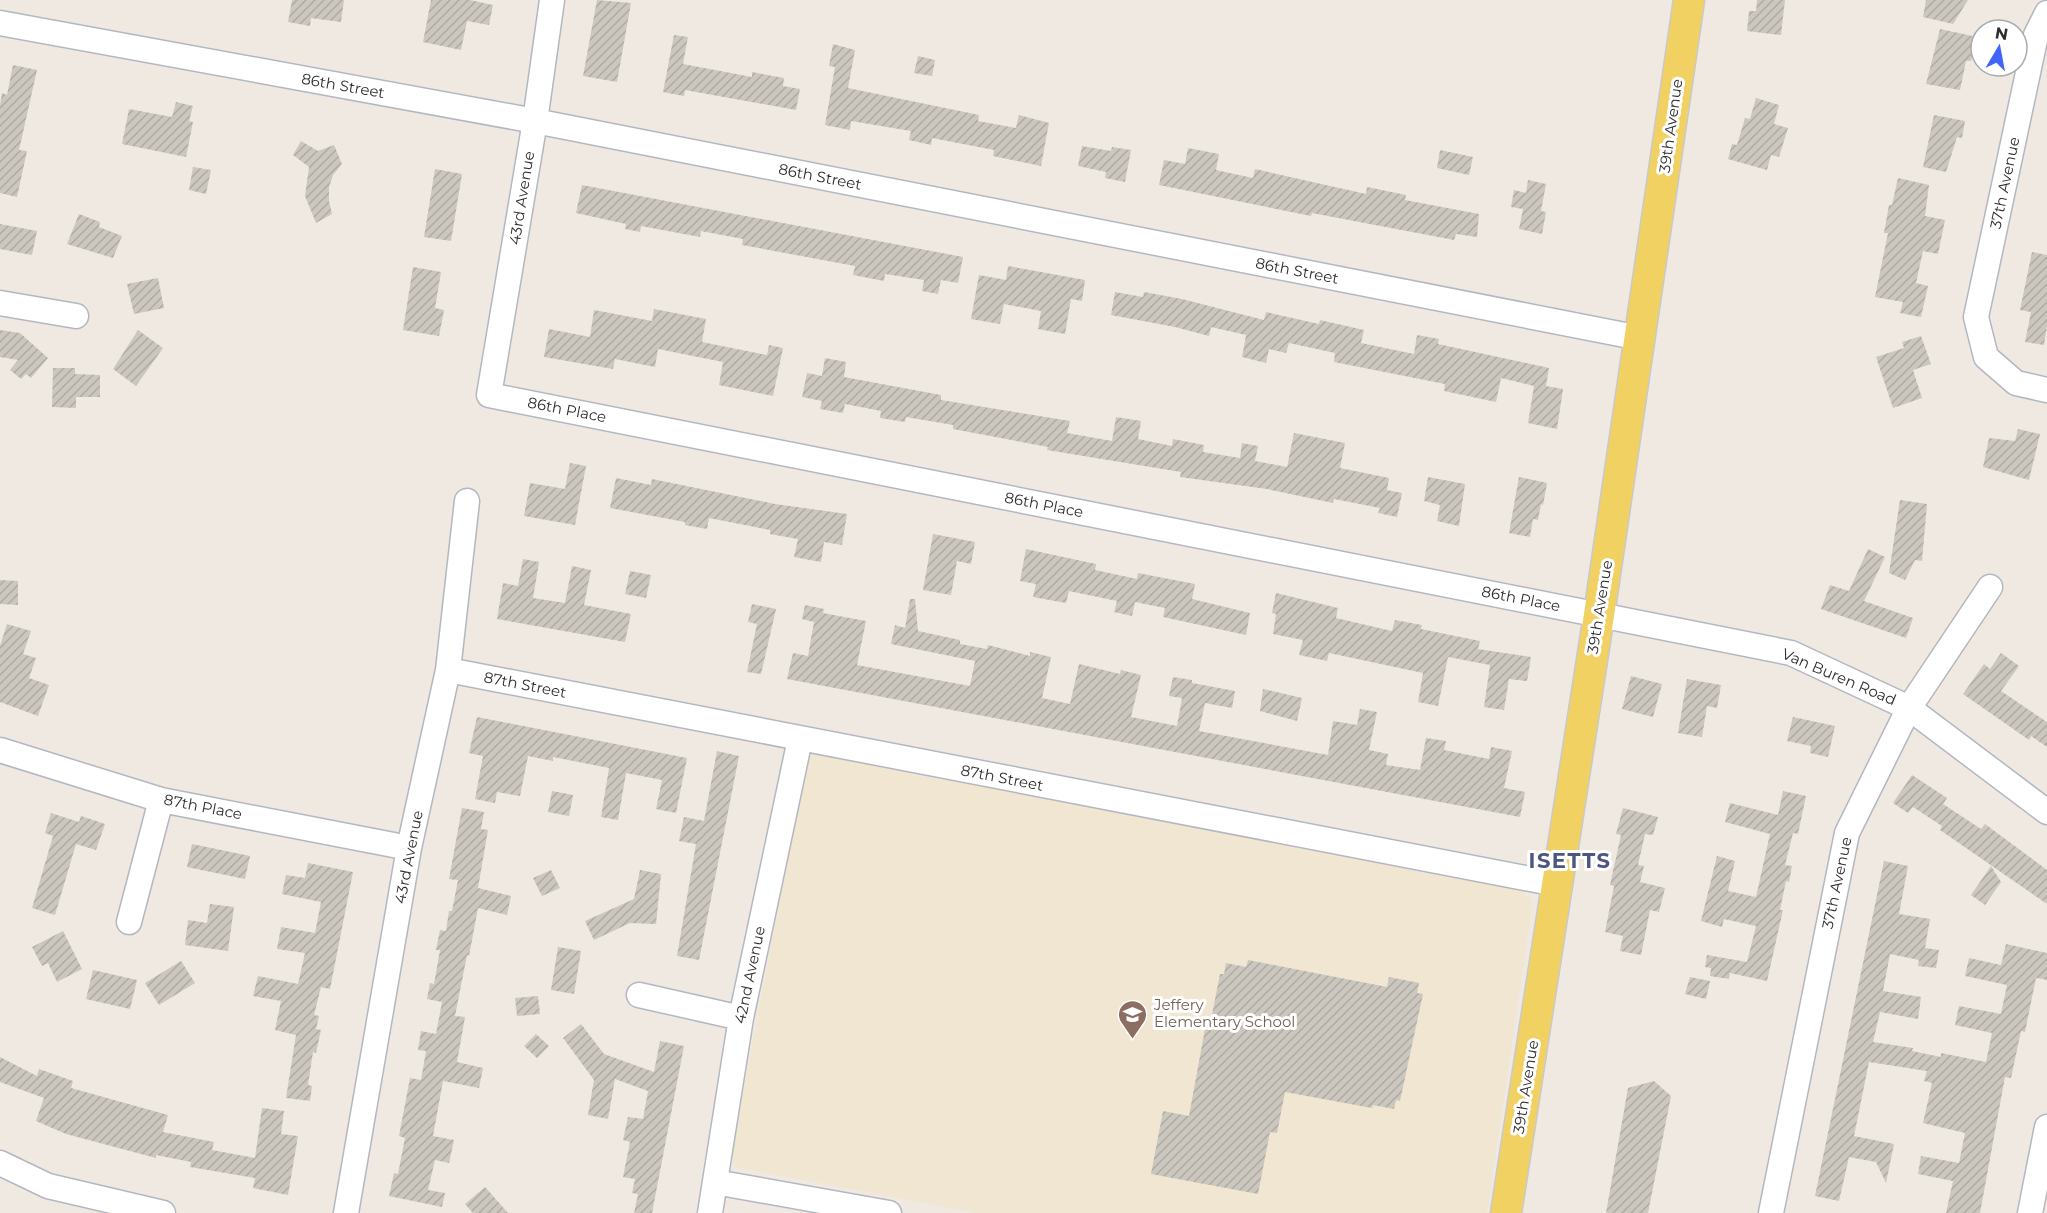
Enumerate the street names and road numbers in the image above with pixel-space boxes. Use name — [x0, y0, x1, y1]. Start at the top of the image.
street label: 86th Street — [300, 69, 386, 102]
street label: 39th Avenue — [1655, 78, 1686, 174]
street label: 37th Avenue — [1985, 135, 2024, 231]
street label: 43rd Avenue — [505, 150, 538, 246]
street label: 86th Street — [777, 159, 863, 194]
street label: 86th Street — [1254, 253, 1340, 288]
street label: 86th Place — [526, 393, 608, 426]
street label: 86th Place — [1003, 488, 1085, 521]
street label: 39th Avenue — [1583, 559, 1616, 655]
street label: 86th Place — [1480, 582, 1562, 615]
street label: Van Buren Road — [1779, 644, 1899, 709]
street label: 87th Street — [482, 667, 568, 702]
street label: 87th Street — [959, 760, 1045, 795]
street label: 87th Place — [162, 790, 244, 823]
street label: 43rd Avenue — [390, 809, 427, 905]
street label: 37th Avenue — [1817, 835, 1856, 931]
street label: 42nd Avenue — [730, 924, 769, 1025]
street label: 39th Avenue — [1509, 1039, 1542, 1135]

